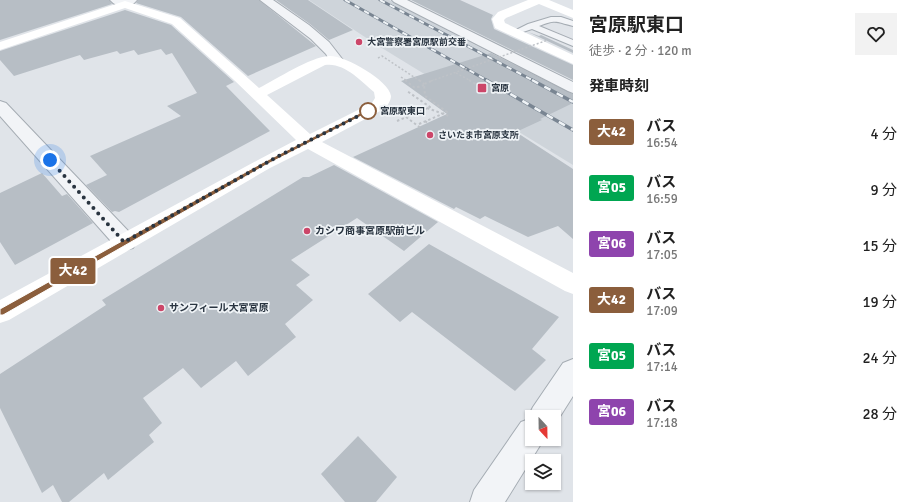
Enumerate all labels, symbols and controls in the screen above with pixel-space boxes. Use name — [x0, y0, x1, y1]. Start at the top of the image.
text: 宮原駅東口 — [589, 13, 684, 37]
button: heart — [855, 13, 897, 55]
marker: 大宮警察署宮原駅前交番 — [354, 37, 364, 47]
place label: 大宮警察署宮原駅前交番 — [367, 37, 466, 48]
text: 徒歩 · 2 分 · 120 m — [589, 43, 692, 59]
text: 発車時刻 — [589, 77, 649, 95]
marker: 宮原 — [476, 82, 488, 94]
place label: 宮原 — [491, 83, 509, 94]
marker: 宮原駅東口 — [359, 102, 377, 120]
place label: 宮原駅東口 — [380, 106, 425, 117]
text: バス — [646, 117, 676, 135]
text: 大42 — [597, 123, 626, 140]
text: 4 分 — [871, 125, 897, 143]
marker: さいたま市宮原支所 — [425, 130, 435, 140]
place label: さいたま市宮原支所 — [438, 130, 519, 141]
text: 16:54 — [646, 135, 678, 151]
your location — [40, 150, 60, 170]
text: バス — [646, 173, 676, 191]
text: 宮05 — [597, 179, 626, 196]
text: 9 分 — [871, 181, 897, 199]
text: 16:59 — [646, 191, 678, 207]
place label: カシワ商事宮原駅前ビル — [315, 225, 425, 237]
marker: カシワ商事宮原駅前ビル — [302, 226, 312, 236]
text: バス — [646, 229, 676, 247]
text: 宮06 — [597, 235, 626, 252]
text: 15 分 — [863, 237, 897, 255]
text: 17:05 — [646, 247, 678, 263]
line badge: 大42 — [50, 258, 96, 284]
text: 大42 — [58, 262, 88, 279]
text: バス — [646, 285, 676, 303]
text: 大42 — [597, 291, 626, 308]
text: 19 分 — [863, 293, 897, 311]
place label: サンフィール大宮宮原 — [169, 302, 269, 314]
marker: サンフィール大宮宮原 — [156, 303, 166, 313]
text: 17:09 — [646, 303, 678, 319]
text: バス — [646, 341, 676, 359]
text: 宮05 — [597, 347, 626, 364]
text: 24 分 — [863, 349, 897, 367]
text: 17:14 — [646, 359, 678, 375]
text: バス — [646, 397, 676, 415]
text: 宮06 — [597, 403, 626, 420]
text: 28 分 — [863, 405, 897, 423]
north arrow — [525, 410, 561, 446]
map controls — [525, 410, 561, 490]
text: 17:18 — [646, 415, 678, 431]
button: layers — [525, 454, 561, 490]

